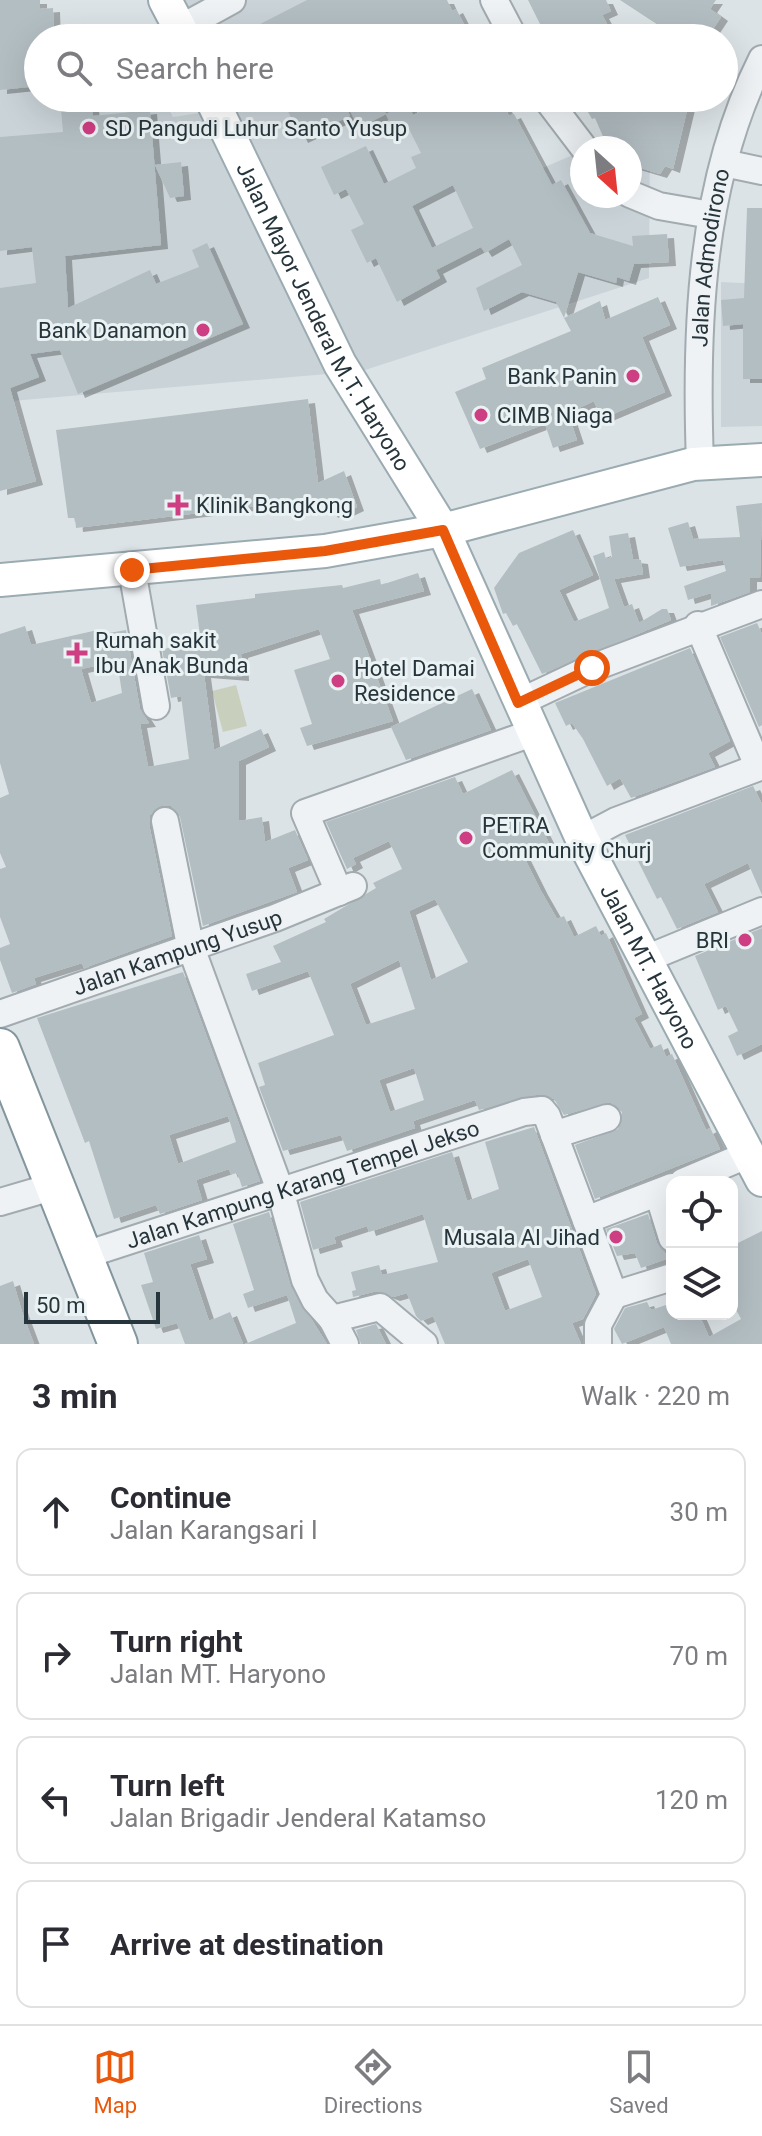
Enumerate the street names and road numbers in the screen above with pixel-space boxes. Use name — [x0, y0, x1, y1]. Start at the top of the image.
street label: Jalan Mayor Jenderal M.T. Haryono — [231, 159, 415, 476]
street label: Jalan Admodirono — [687, 166, 734, 347]
street label: Jalan MT. Haryono — [595, 880, 703, 1053]
street label: Jalan Kampung Yusup — [70, 904, 286, 1000]
street label: Jalan Kampung Karang Tempel Jekso — [123, 1115, 482, 1254]

